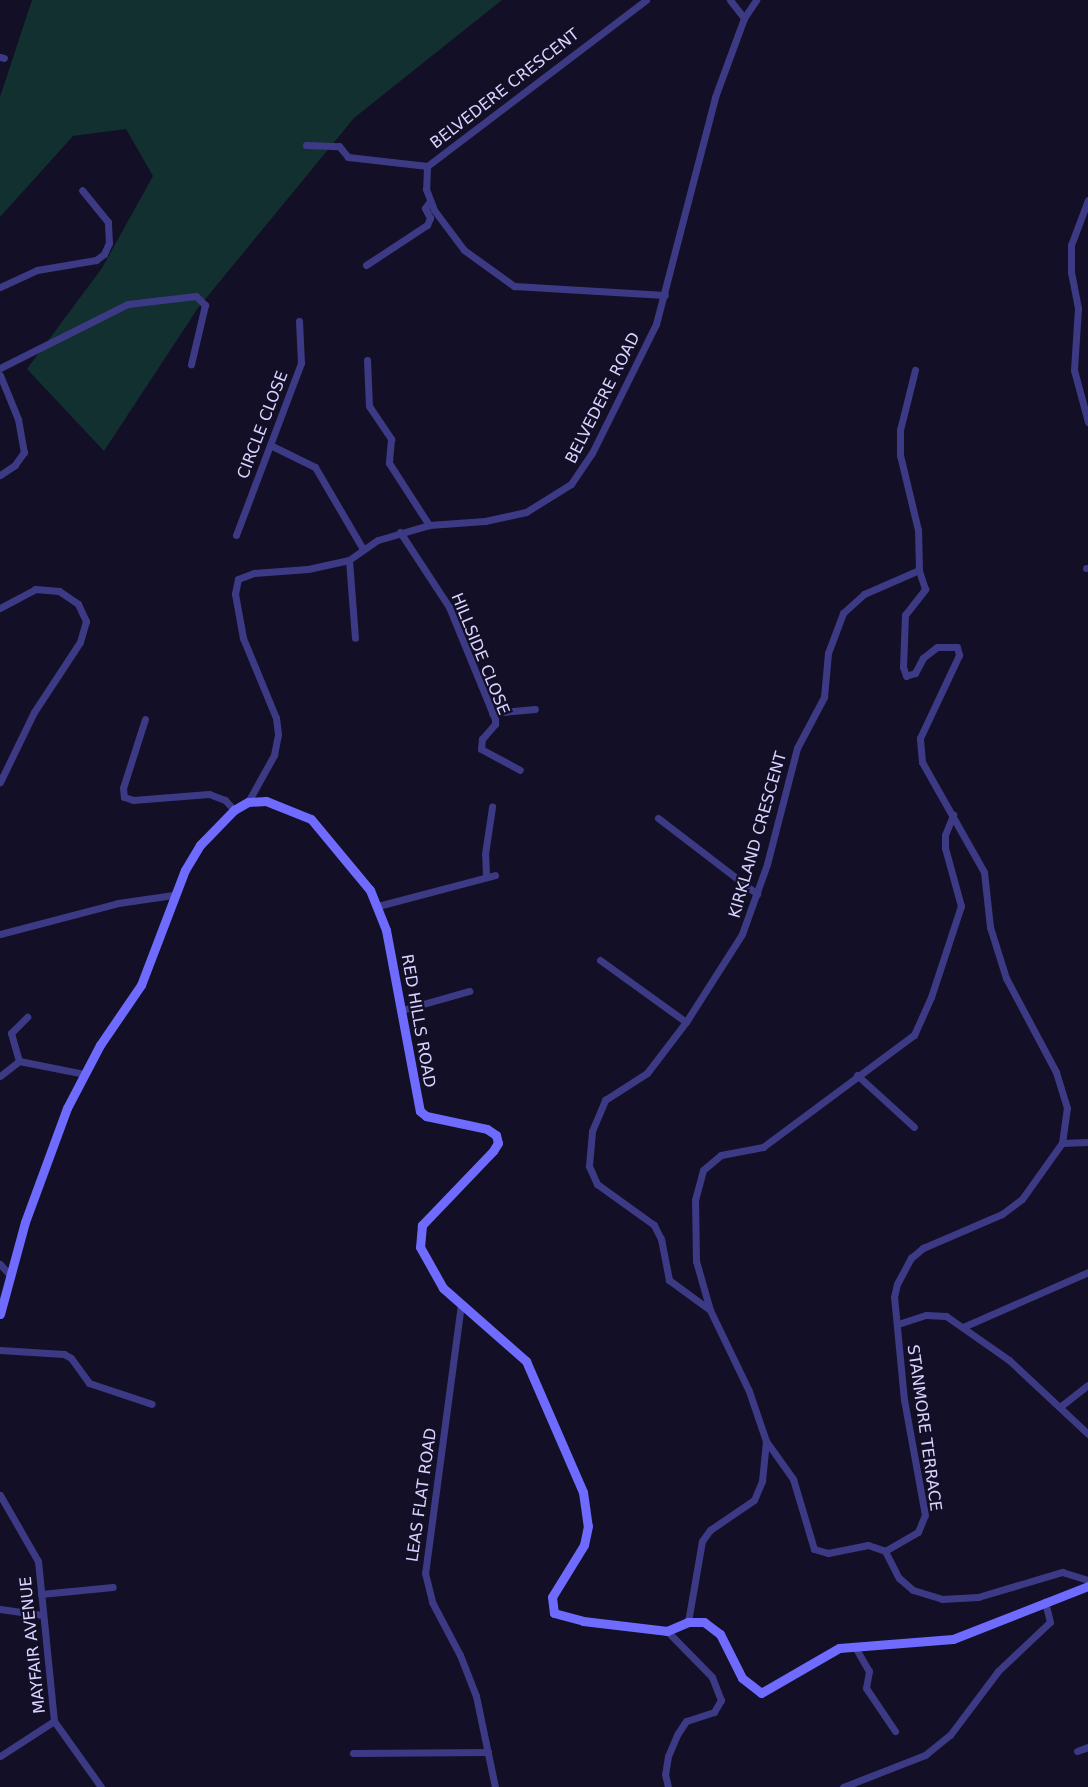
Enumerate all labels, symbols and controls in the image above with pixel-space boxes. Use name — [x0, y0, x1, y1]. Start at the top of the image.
street label: BELVEDERE CRESCENT — [427, 25, 583, 153]
street label: BELVEDERE ROAD — [562, 329, 644, 467]
street label: CIRCLE CLOSE — [234, 368, 292, 482]
street label: HILLSIDE CLOSE — [447, 590, 513, 718]
street label: KIRKLAND CRESCENT — [725, 750, 791, 920]
street label: RED HILLS ROAD — [397, 953, 439, 1089]
street label: STANMORE TERRACE — [903, 1344, 945, 1512]
street label: LEAS FLAT ROAD — [403, 1427, 441, 1563]
street label: MAYFAIR AVENUE — [16, 1576, 50, 1714]

